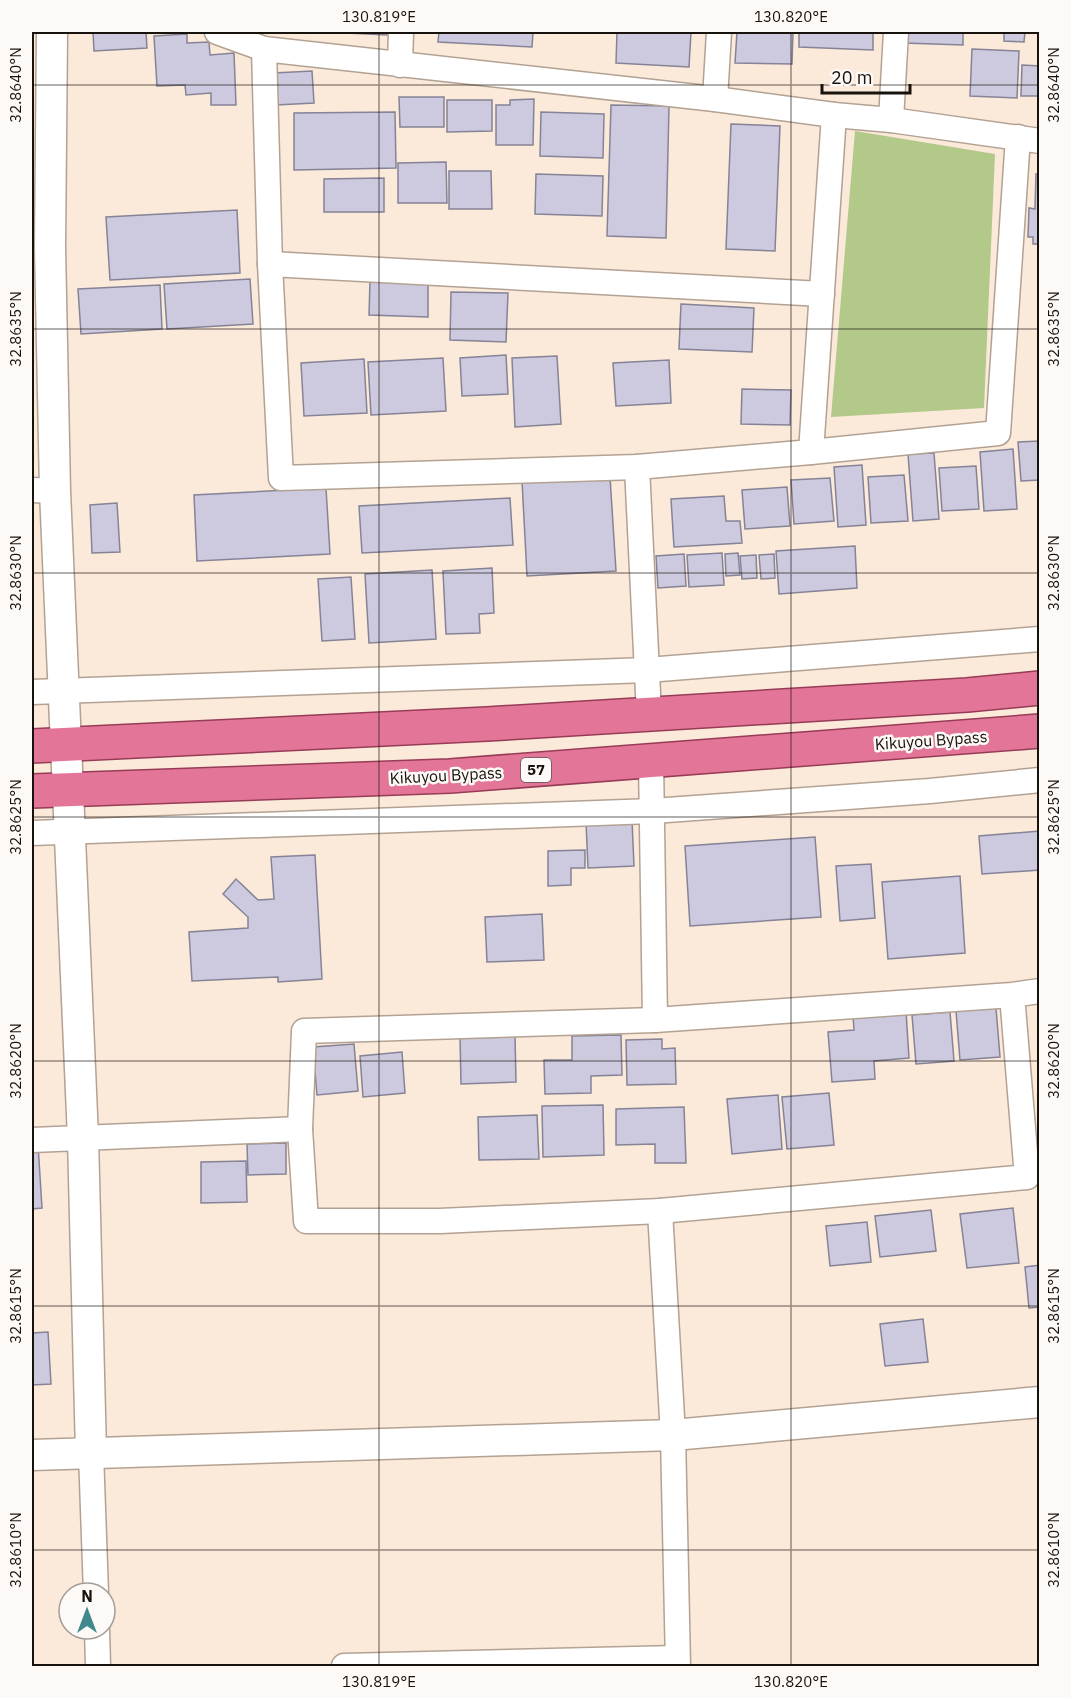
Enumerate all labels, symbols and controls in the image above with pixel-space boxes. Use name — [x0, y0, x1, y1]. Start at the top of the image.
text: 130.819°E — [342, 7, 416, 26]
text: 130.820°E — [754, 7, 828, 26]
text: 32.8640°N — [6, 47, 25, 123]
text: 32.8640°N — [1044, 47, 1063, 123]
scale bar — [822, 57, 910, 95]
text: 20 m — [831, 66, 873, 89]
text: 32.8635°N — [6, 291, 25, 367]
text: 32.8635°N — [1044, 291, 1063, 367]
text: 32.8630°N — [6, 535, 25, 611]
text: 32.8630°N — [1044, 535, 1063, 611]
street label: Kikuyou Bypass — [874, 726, 988, 754]
road number: 57 — [521, 758, 551, 782]
street label: Kikuyou Bypass — [389, 762, 503, 788]
text: 32.8625°N — [6, 779, 25, 855]
text: 32.8625°N — [1044, 779, 1063, 855]
text: 32.8620°N — [6, 1023, 25, 1099]
text: 32.8620°N — [1044, 1023, 1063, 1099]
text: 32.8615°N — [6, 1268, 25, 1344]
text: 32.8615°N — [1044, 1268, 1063, 1344]
text: 32.8610°N — [6, 1512, 25, 1588]
text: 32.8610°N — [1044, 1512, 1063, 1588]
north arrow — [57, 1581, 117, 1641]
text: N — [81, 1586, 93, 1606]
text: 130.819°E — [342, 1672, 416, 1691]
text: 130.820°E — [754, 1672, 828, 1691]

